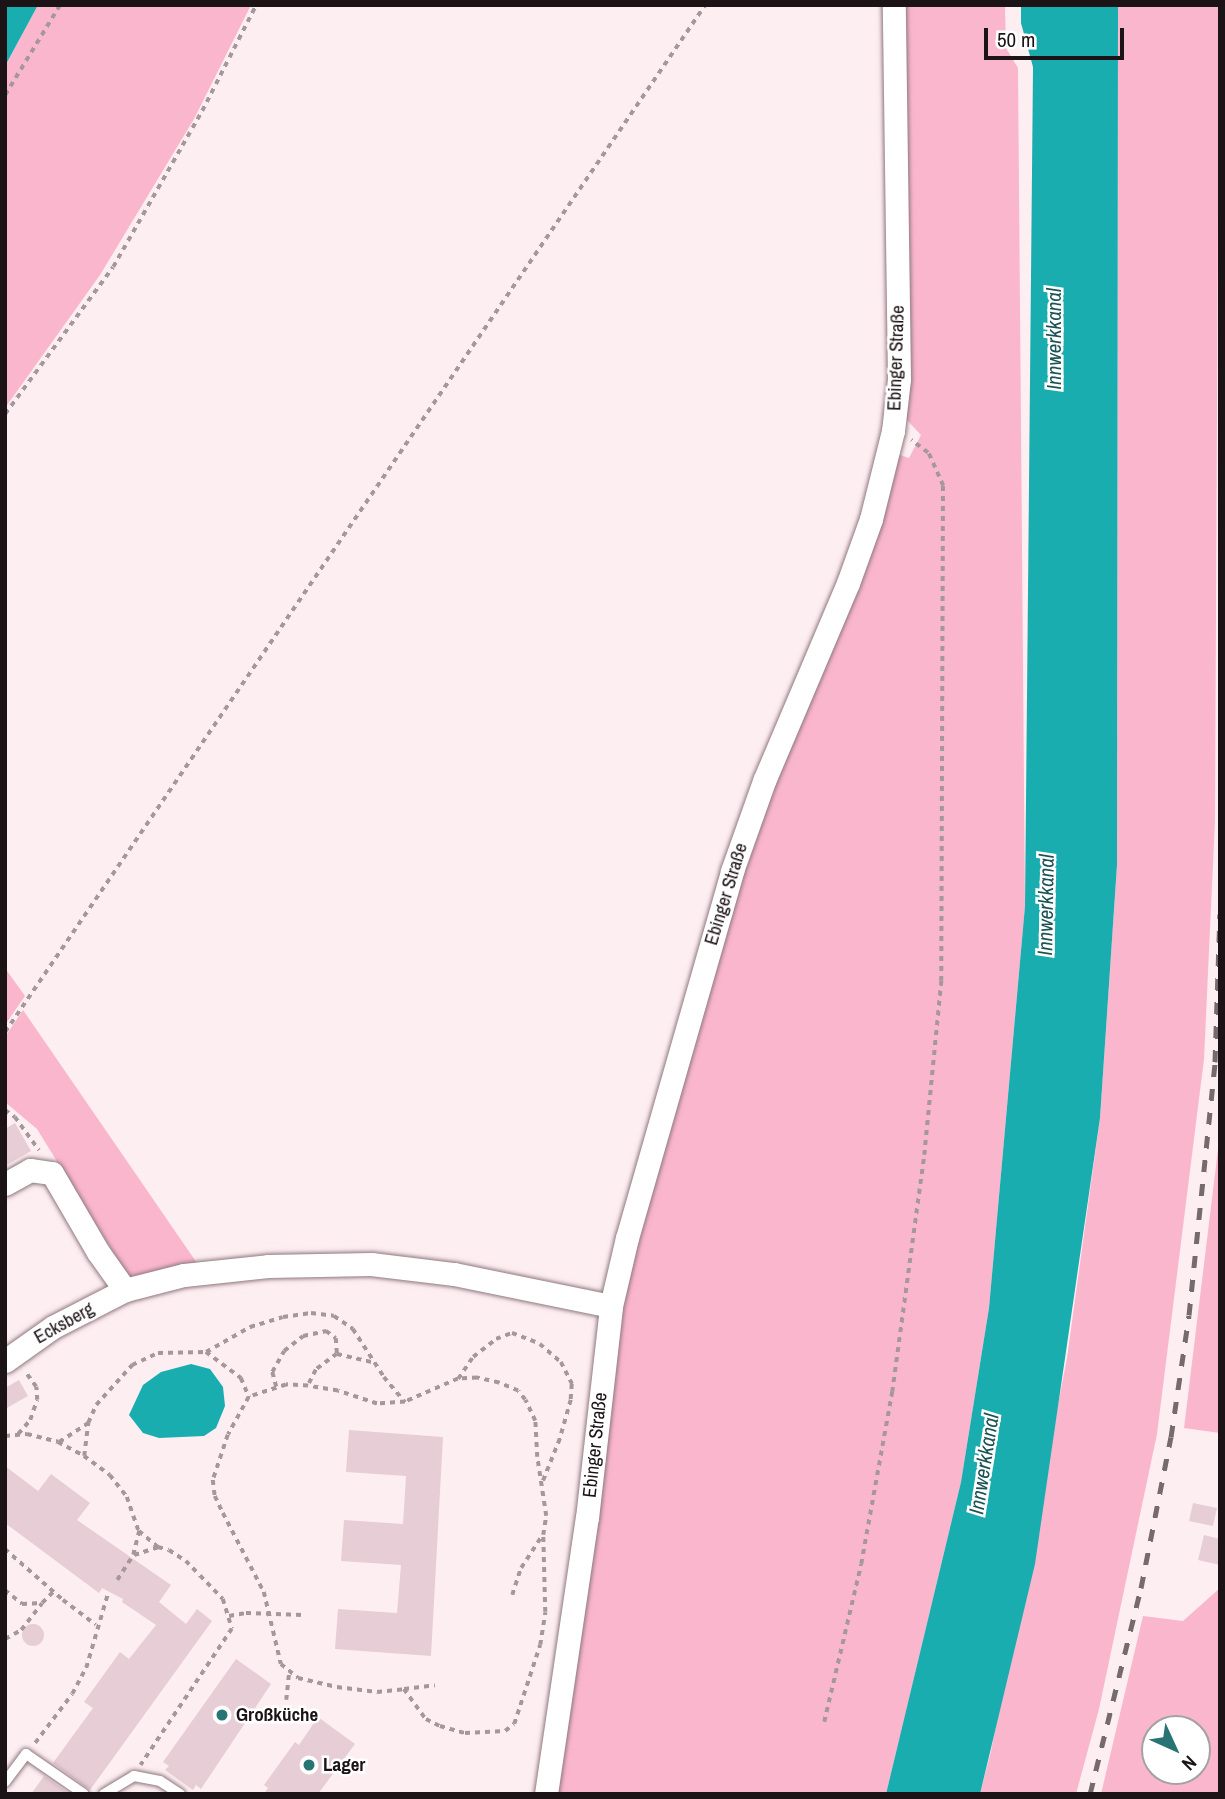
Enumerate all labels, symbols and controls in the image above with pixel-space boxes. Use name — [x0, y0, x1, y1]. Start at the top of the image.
scale bar — [987, 14, 1127, 58]
text: 50 m — [997, 25, 1035, 54]
water label: Innwerkkanal — [1041, 288, 1067, 390]
street label: Ebinger Straße — [883, 305, 909, 411]
street label: Ebinger Straße — [700, 840, 752, 948]
water label: Innwerkkanal — [1033, 854, 1059, 956]
street label: Ecksberg — [30, 1297, 98, 1349]
street label: Ebinger Straße — [578, 1391, 612, 1499]
water label: Innwerkkanal — [964, 1412, 1004, 1516]
place label: Großküche — [236, 1704, 318, 1726]
marker: Großküche — [214, 1707, 230, 1723]
north arrow — [1141, 1715, 1211, 1785]
text: N — [1176, 1750, 1203, 1777]
place label: Lager — [323, 1754, 365, 1776]
marker: Lager — [301, 1757, 317, 1773]

